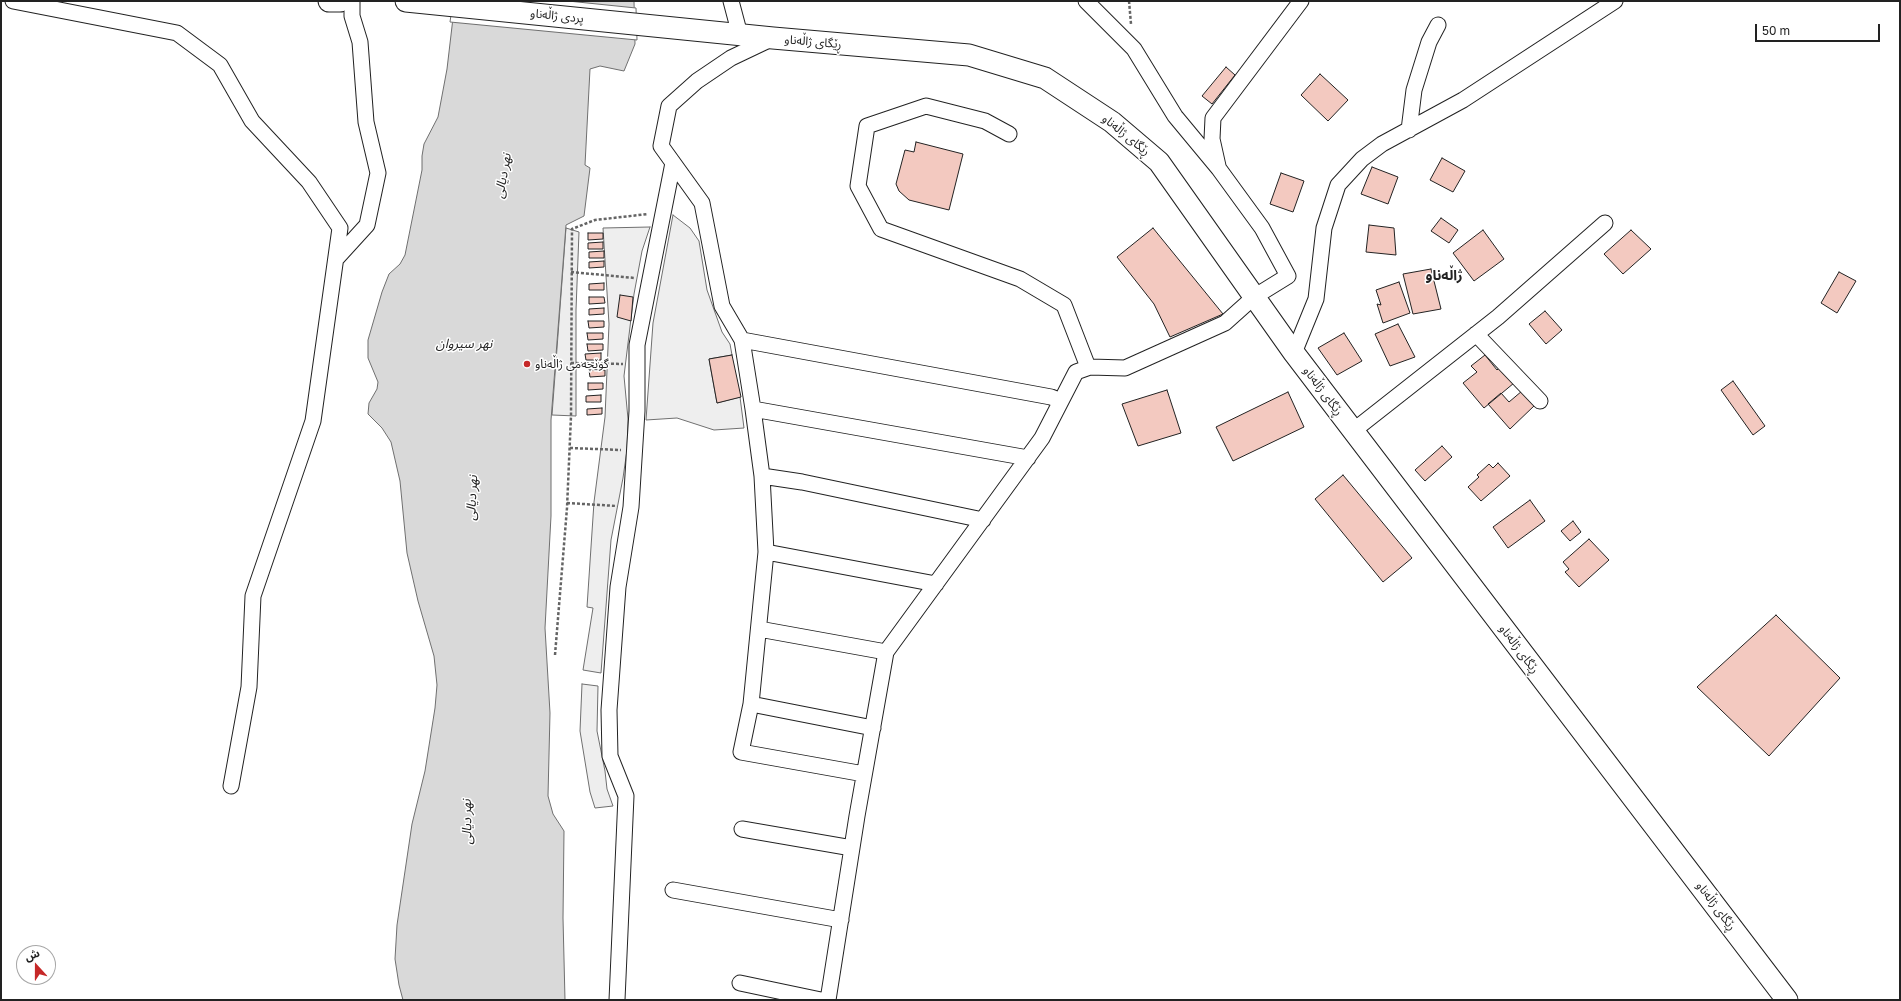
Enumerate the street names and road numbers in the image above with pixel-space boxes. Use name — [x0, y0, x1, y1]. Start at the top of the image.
street label: پردی ژاڵەناو — [529, 6, 585, 26]
street label: ڕێگای ژاڵەناو — [784, 32, 842, 52]
street label: ڕێگای ژاڵەناو — [1099, 111, 1153, 159]
street label: ڕێگای ژاڵەناو — [1300, 364, 1346, 418]
street label: ڕێگای ژاڵەناو — [1496, 622, 1542, 676]
street label: ڕێگای ژاڵەناو — [1693, 879, 1739, 933]

